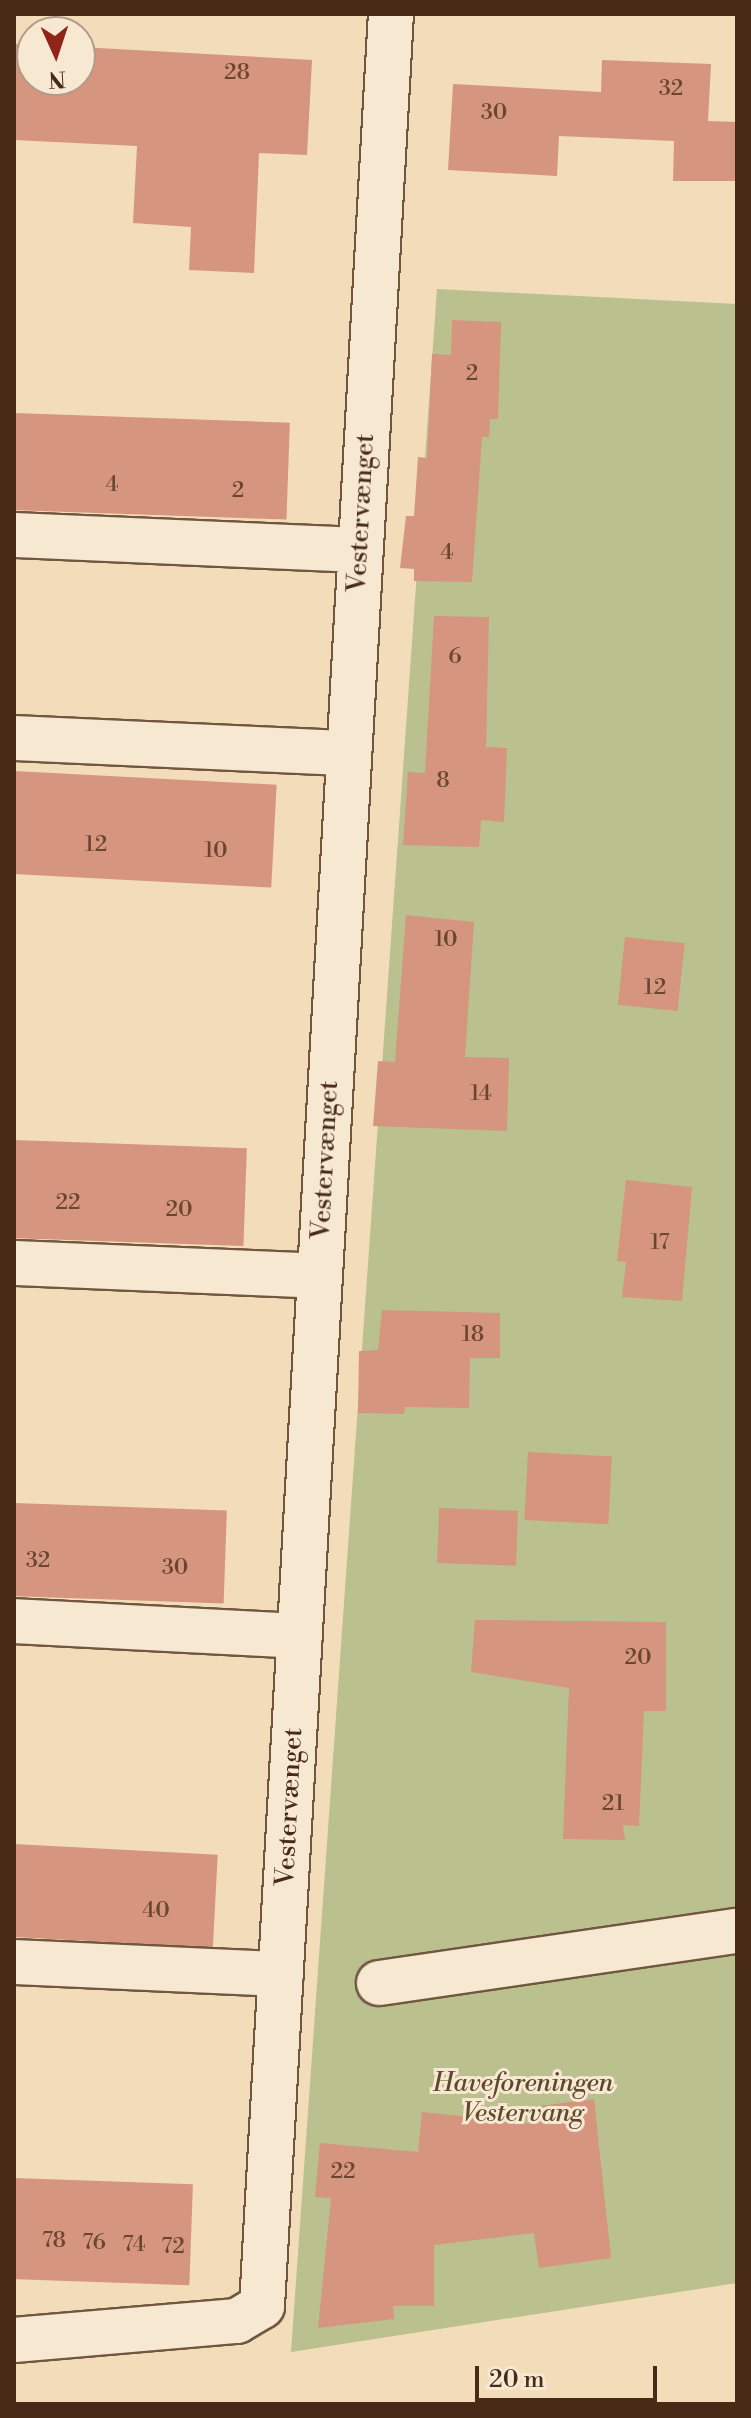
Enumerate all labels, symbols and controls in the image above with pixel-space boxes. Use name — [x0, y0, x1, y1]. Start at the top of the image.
north arrow — [16, 16, 96, 96]
house number: 28 — [224, 60, 250, 86]
text: N — [48, 65, 67, 92]
house number: 32 — [659, 76, 683, 102]
house number: 30 — [481, 100, 507, 126]
house number: 2 — [466, 361, 478, 387]
street label: Vestervænget — [342, 433, 382, 593]
house number: 4 — [105, 472, 119, 498]
house number: 2 — [232, 478, 244, 504]
house number: 4 — [440, 540, 454, 566]
house number: 6 — [448, 644, 462, 670]
house number: 8 — [436, 768, 450, 794]
house number: 12 — [85, 832, 107, 858]
house number: 10 — [204, 838, 228, 864]
house number: 10 — [434, 927, 458, 953]
house number: 12 — [644, 975, 666, 1001]
street label: Vestervænget — [306, 1080, 346, 1240]
house number: 14 — [470, 1081, 492, 1107]
house number: 22 — [55, 1190, 81, 1216]
house number: 20 — [165, 1197, 193, 1223]
house number: 17 — [650, 1230, 670, 1256]
house number: 18 — [462, 1322, 484, 1348]
house number: 32 — [26, 1548, 50, 1574]
house number: 30 — [162, 1555, 188, 1581]
house number: 20 — [624, 1645, 652, 1671]
street label: Vestervænget — [270, 1727, 310, 1887]
house number: 21 — [602, 1791, 624, 1817]
house number: 40 — [142, 1898, 170, 1924]
park label: Haveforeningen Vestervang — [433, 2068, 613, 2130]
house number: 22 — [330, 2159, 356, 2185]
house number: 78 — [42, 2228, 66, 2254]
house number: 76 — [82, 2230, 106, 2256]
house number: 74 — [123, 2232, 145, 2258]
house number: 72 — [161, 2234, 185, 2260]
scale bar — [479, 2350, 661, 2400]
text: 20 m — [489, 2365, 545, 2395]

